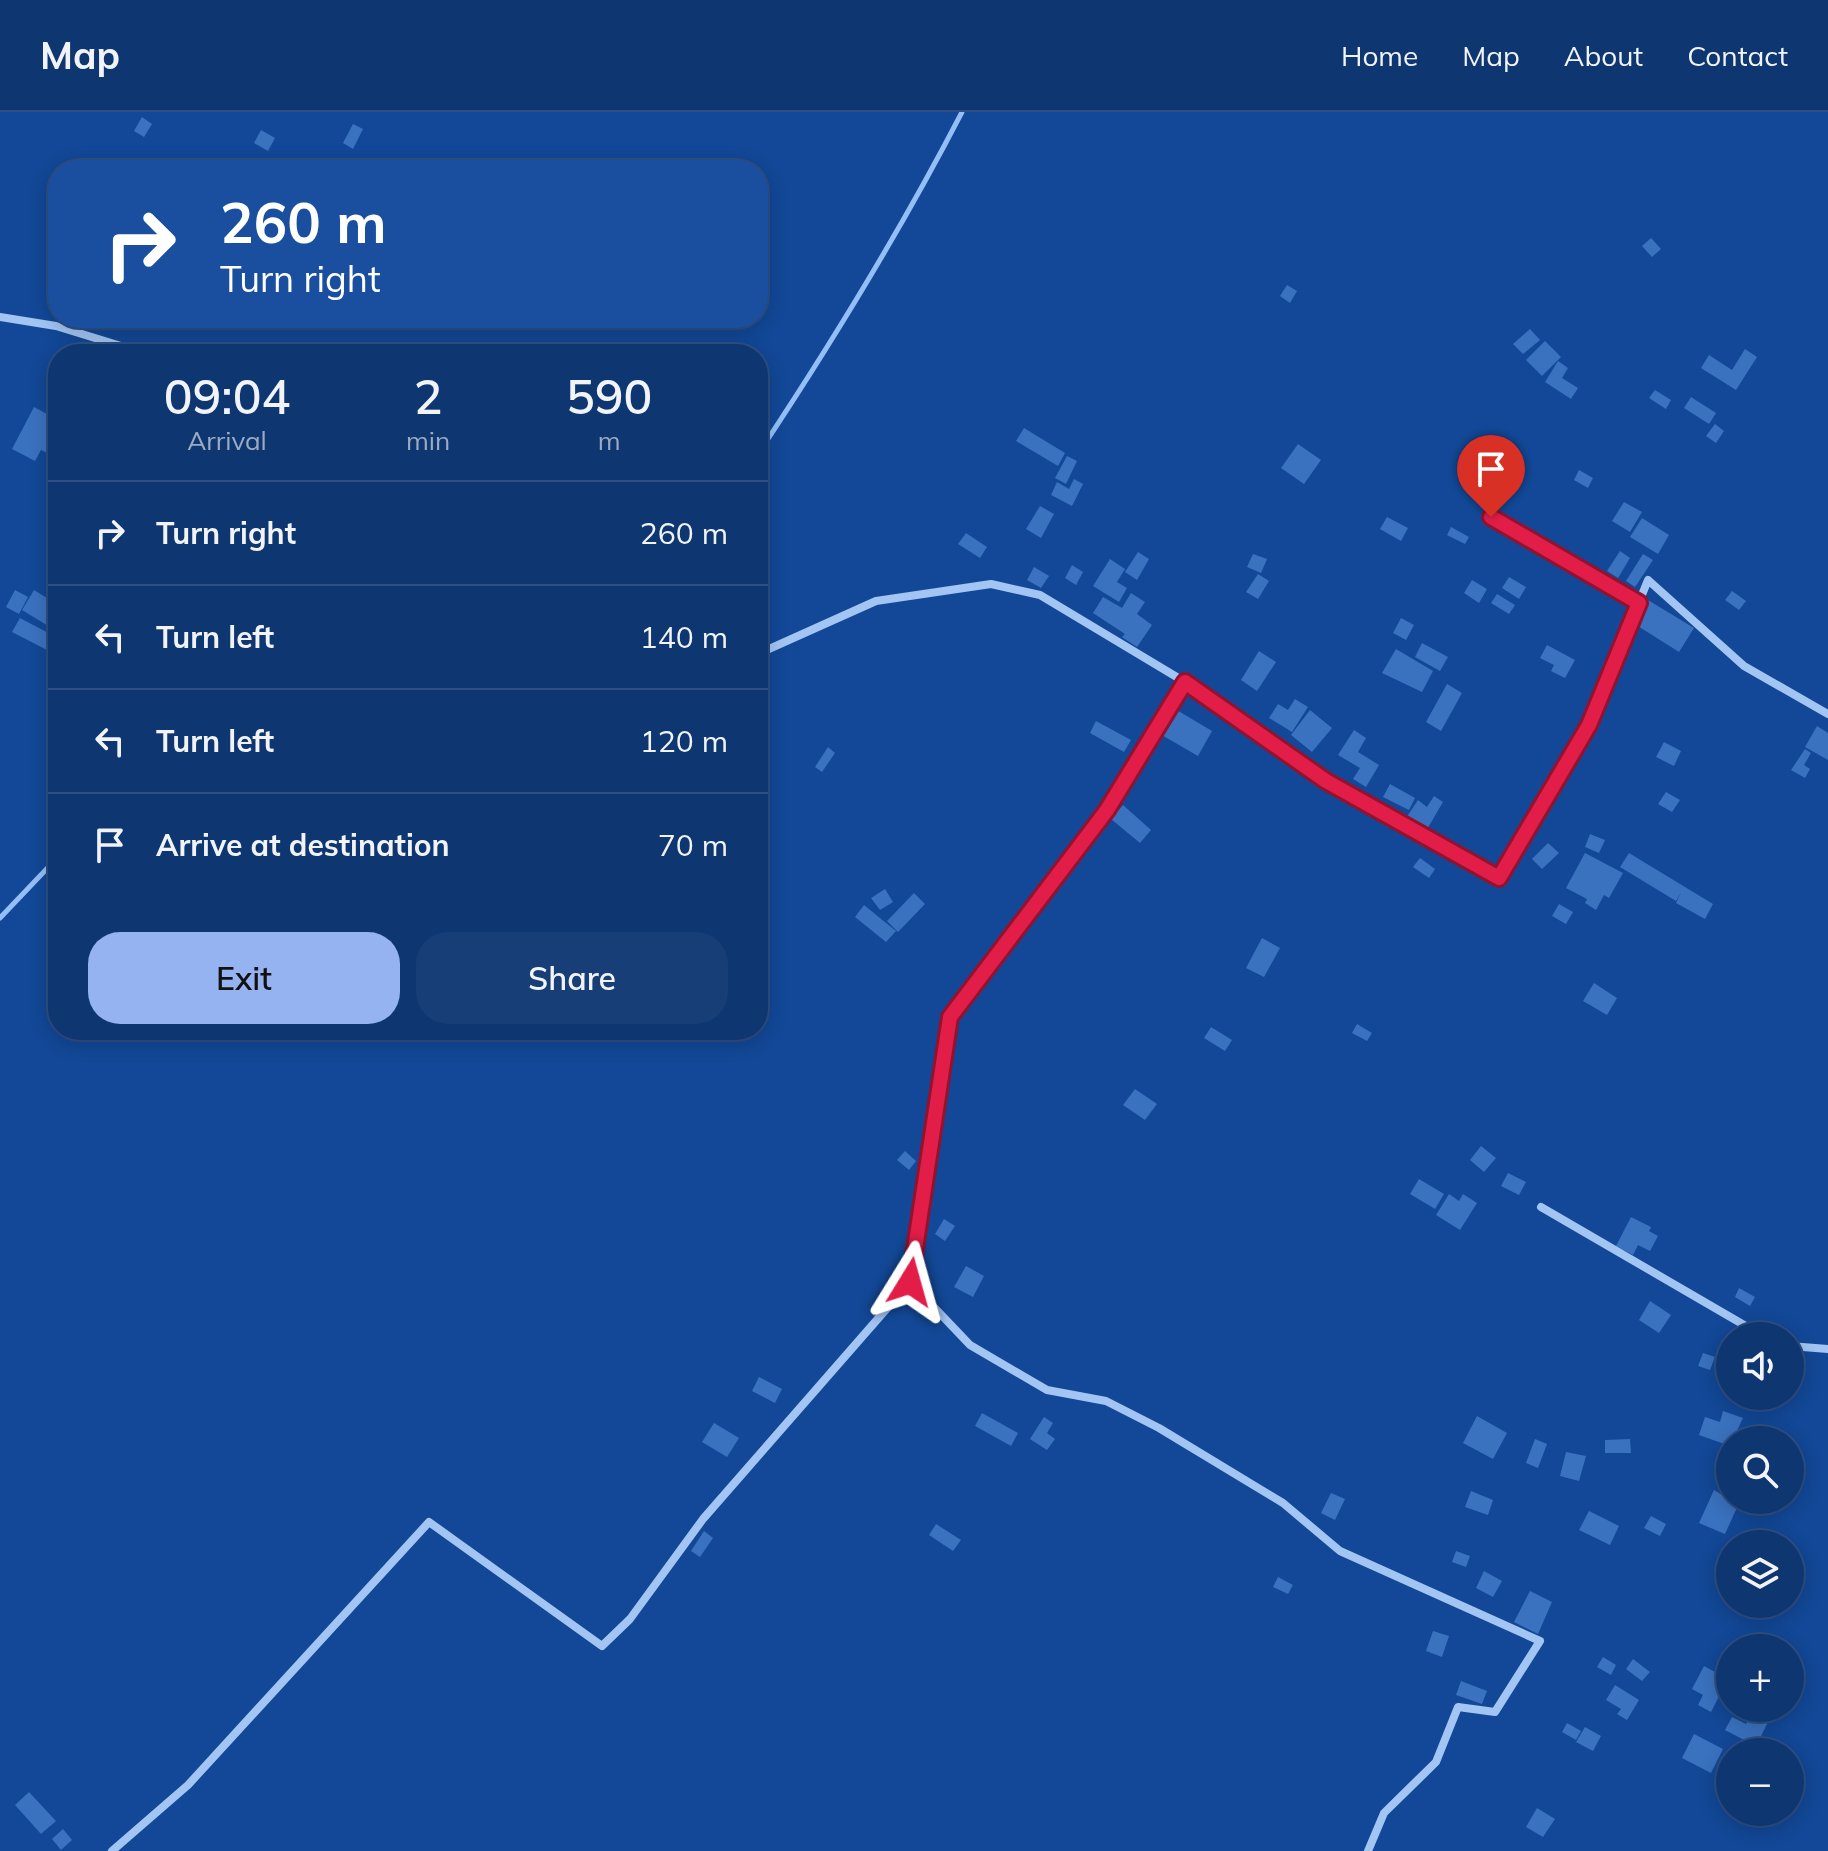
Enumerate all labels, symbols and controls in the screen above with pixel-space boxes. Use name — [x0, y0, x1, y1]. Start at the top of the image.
text: Map — [40, 31, 120, 79]
text: Home — [1341, 38, 1418, 73]
text: Map — [1462, 38, 1520, 73]
text: About — [1564, 38, 1643, 73]
text: Contact — [1687, 38, 1788, 73]
text: 260 m — [220, 187, 387, 257]
icon: right — [88, 192, 192, 296]
text: Turn right — [220, 256, 381, 301]
text: 09:04 — [164, 366, 290, 426]
text: 2 — [414, 366, 442, 426]
text: 590 — [566, 366, 652, 426]
text: Arrival — [187, 424, 267, 457]
text: min — [406, 424, 450, 457]
text: m — [598, 424, 621, 457]
pin — [1457, 435, 1525, 517]
icon: arrive — [1469, 447, 1513, 491]
icon: right — [88, 511, 132, 555]
text: Turn right — [156, 514, 296, 552]
text: 260 m — [640, 514, 728, 552]
icon: left — [88, 615, 132, 659]
text: Turn left — [156, 618, 274, 656]
text: 140 m — [640, 618, 728, 656]
icon: left — [88, 719, 132, 763]
text: Turn left — [156, 722, 274, 760]
text: 120 m — [640, 722, 728, 760]
icon: arrive — [88, 823, 132, 867]
text: Arrive at destination — [156, 826, 450, 864]
text: 70 m — [658, 826, 728, 864]
button: Exit — [88, 932, 400, 1024]
button: Share — [416, 932, 728, 1024]
position arrow — [868, 1240, 952, 1324]
map controls — [1716, 1322, 1804, 1826]
button: sound — [1716, 1322, 1804, 1410]
button: search — [1716, 1426, 1804, 1514]
button: layers — [1716, 1530, 1804, 1618]
button: + — [1716, 1634, 1804, 1722]
button: − — [1716, 1738, 1804, 1826]

